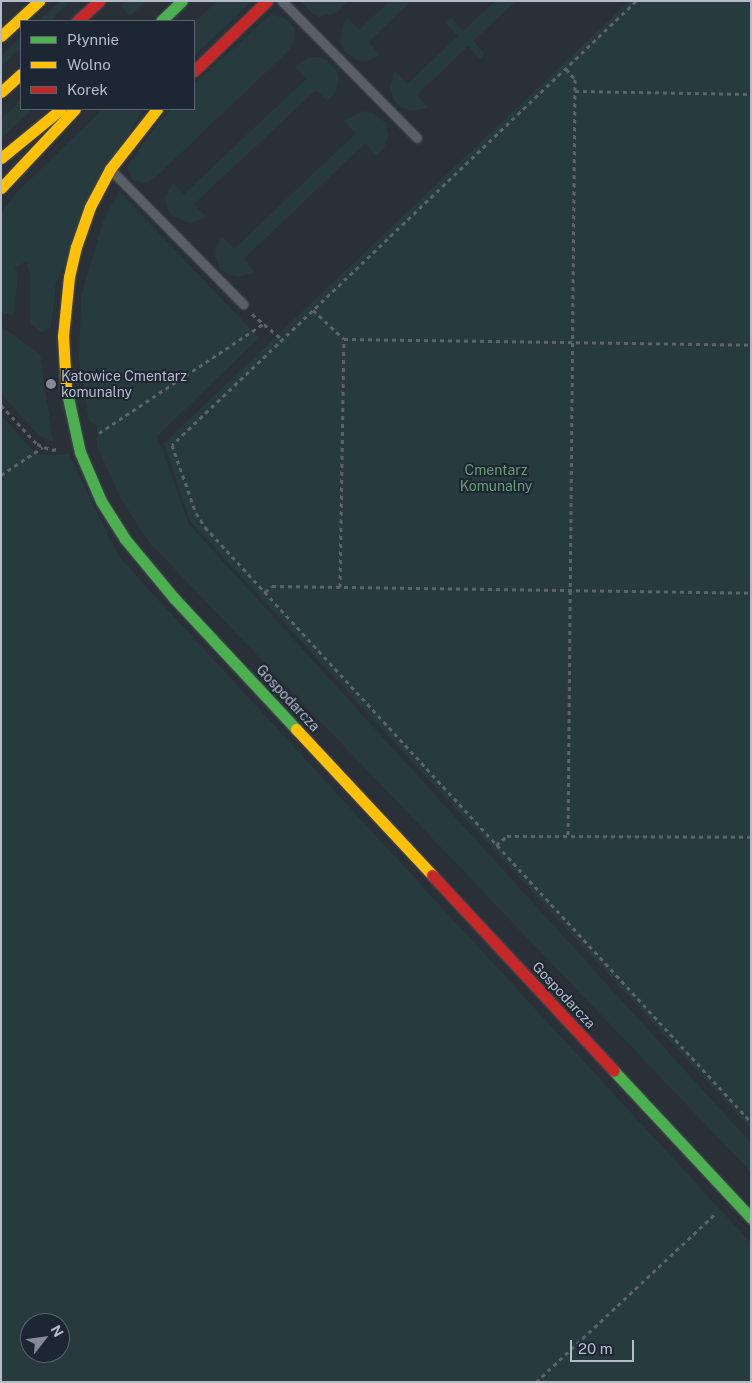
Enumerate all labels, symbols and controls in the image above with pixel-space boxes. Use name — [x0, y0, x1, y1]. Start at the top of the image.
legend — [20, 20, 195, 110]
text: Płynnie — [67, 31, 119, 48]
text: Wolno — [67, 56, 111, 73]
text: Korek — [67, 81, 108, 98]
place label: Katowice Cmentarz komunalny — [61, 368, 187, 401]
marker: Katowice Cmentarz komunalny — [45, 378, 57, 390]
park label: Cmentarz Komunalny — [460, 462, 532, 494]
street label: Gospodarcza — [253, 661, 323, 735]
street label: Gospodarcza — [529, 958, 599, 1032]
north arrow — [20, 1313, 70, 1363]
text: N — [47, 1322, 67, 1340]
scale bar — [572, 1330, 636, 1362]
text: 20 m — [578, 1340, 613, 1357]

